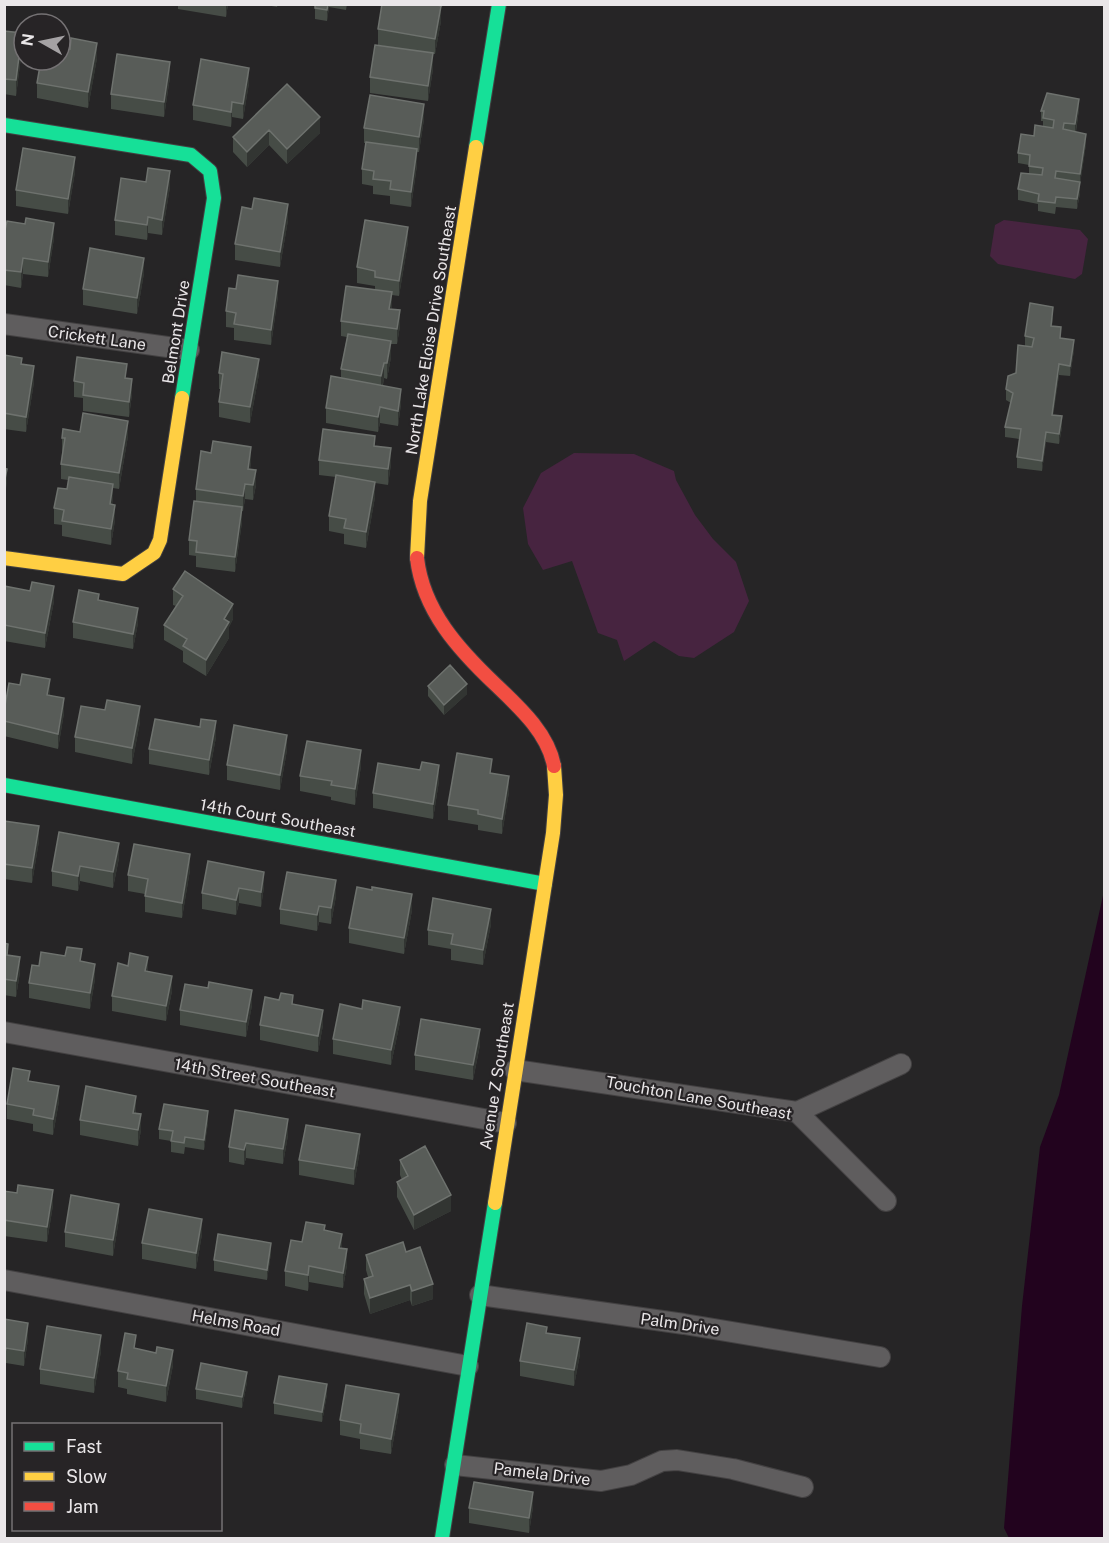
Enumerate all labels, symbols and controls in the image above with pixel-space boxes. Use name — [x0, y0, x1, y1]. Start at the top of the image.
north arrow — [12, 12, 72, 72]
text: N — [17, 32, 38, 47]
street label: North Lake Eloise Drive Southeast — [402, 204, 460, 456]
street label: Belmont Drive — [158, 279, 194, 385]
street label: Crickett Lane — [47, 322, 147, 354]
street label: 14th Court Southeast — [199, 795, 357, 841]
street label: Avenue Z Southeast — [476, 1001, 518, 1151]
street label: 14th Street Southeast — [173, 1055, 337, 1101]
street label: Touchton Lane Southeast — [604, 1072, 794, 1124]
street label: Helms Road — [190, 1306, 282, 1340]
street label: Palm Drive — [639, 1309, 721, 1339]
legend — [12, 1423, 222, 1531]
text: Fast — [66, 1436, 102, 1457]
street label: Pamela Drive — [492, 1459, 592, 1489]
text: Slow — [66, 1466, 107, 1487]
text: Jam — [66, 1496, 99, 1517]

